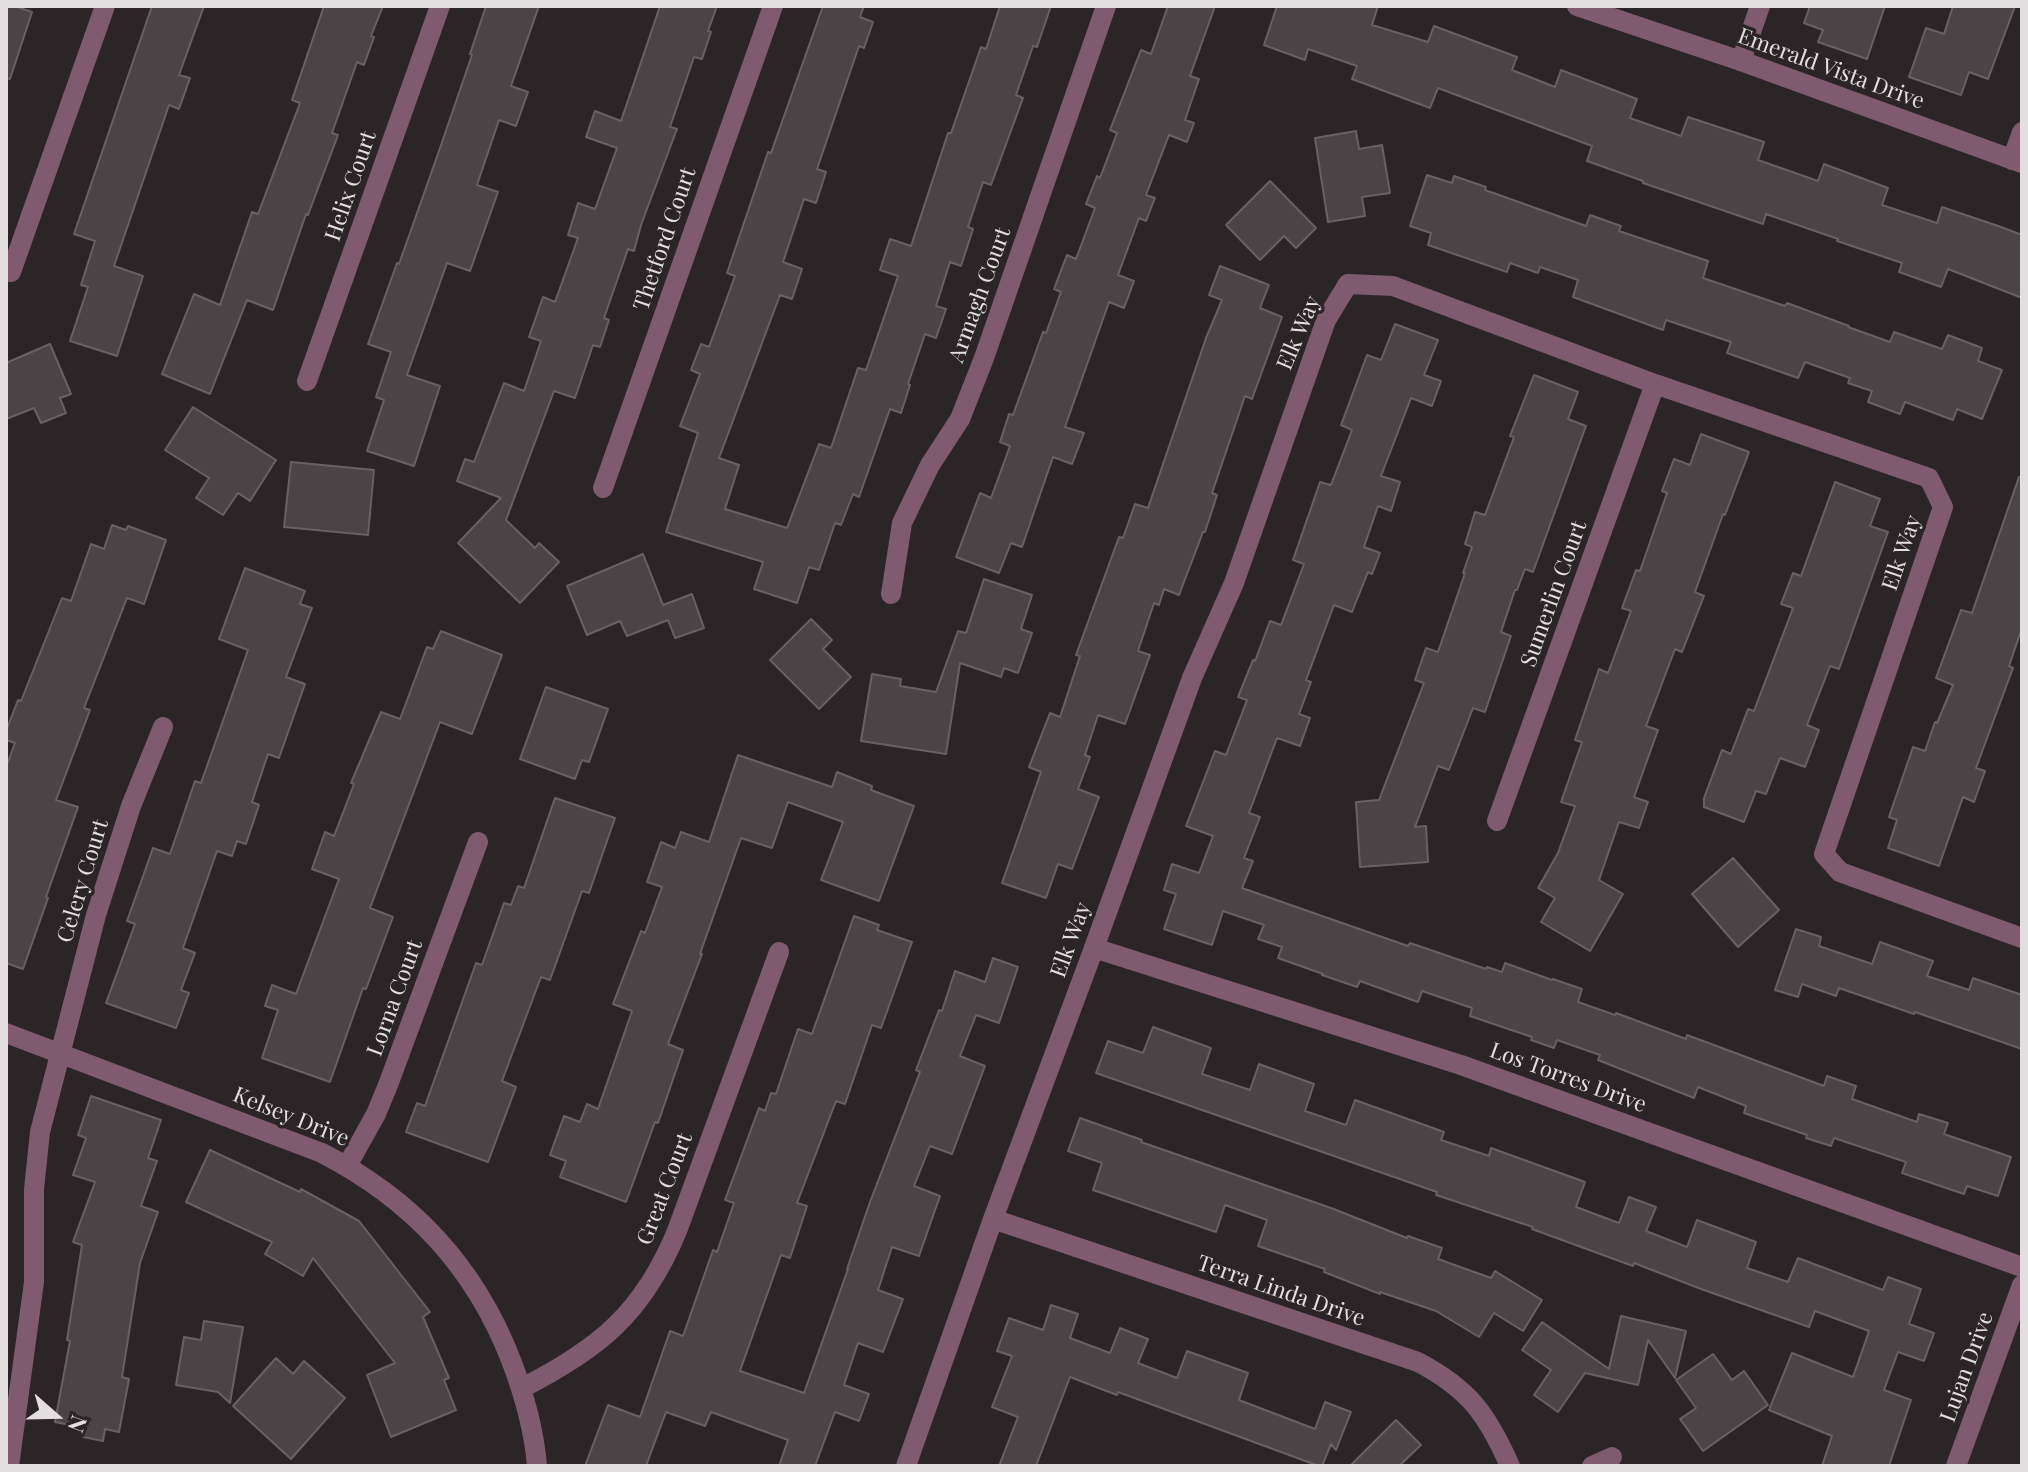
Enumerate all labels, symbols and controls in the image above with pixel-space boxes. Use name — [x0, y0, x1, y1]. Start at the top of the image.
street label: Emerald Vista Drive — [1734, 23, 1928, 115]
street label: Helix Court — [320, 128, 382, 244]
street label: Thetford Court — [628, 164, 702, 314]
street label: Armagh Court — [943, 224, 1017, 366]
street label: Elk Way — [1272, 292, 1326, 374]
street label: Elk Way — [1877, 512, 1927, 594]
street label: Sumerlin Court — [1515, 517, 1593, 671]
street label: Celery Court — [52, 816, 114, 946]
street label: Elk Way — [1045, 899, 1097, 981]
street label: Lorna Court — [362, 936, 428, 1060]
street label: Los Torres Drive — [1486, 1037, 1650, 1119]
street label: Kelsey Drive — [229, 1082, 353, 1152]
street label: Great Court — [632, 1129, 698, 1249]
street label: Terra Linda Drive — [1194, 1250, 1368, 1332]
street label: Lujan Drive — [1935, 1308, 1999, 1426]
north arrow — [16, 1376, 96, 1456]
text: N — [62, 1412, 95, 1437]

